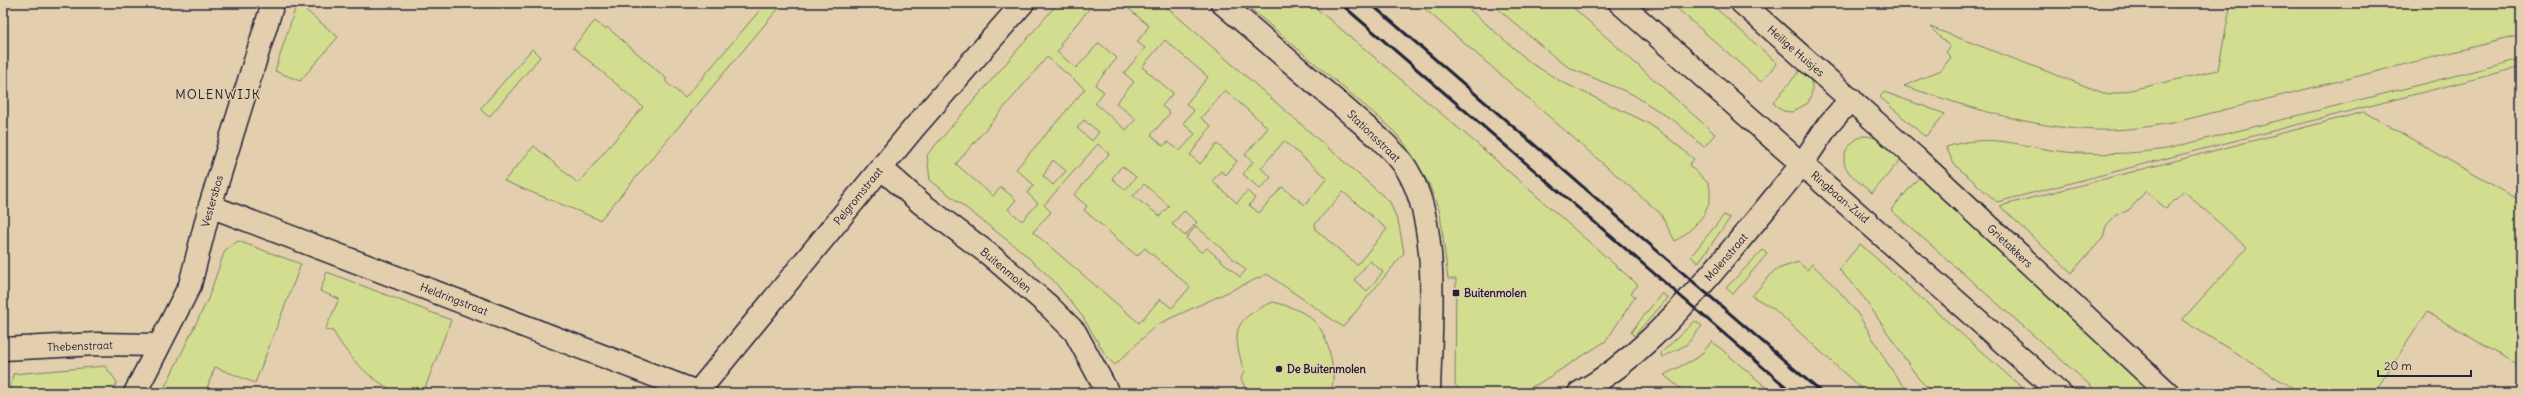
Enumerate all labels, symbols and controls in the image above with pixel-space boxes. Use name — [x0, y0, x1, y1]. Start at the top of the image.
street label: Heilige Huisjes — [1765, 22, 1827, 80]
district label: MOLENWIJK — [175, 86, 261, 103]
street label: Stationsstraat — [1344, 107, 1404, 165]
street label: Pelgromstraat — [830, 164, 886, 228]
street label: Ringbaan-Zuid — [1808, 168, 1872, 226]
street label: Vestersbos — [198, 173, 226, 229]
street label: Grietakkers — [1984, 221, 2036, 271]
street label: Molenstraat — [1701, 230, 1751, 284]
street label: Buitenmolen — [978, 245, 1034, 295]
street label: Heldringstraat — [418, 280, 490, 318]
place label: Buitenmolen — [1464, 286, 1527, 300]
marker: Buitenmolen — [1451, 288, 1461, 298]
street label: Thebenstraat — [47, 338, 113, 354]
scale bar — [2378, 352, 2471, 378]
text: 20 m — [2384, 358, 2412, 373]
place label: De Buitenmolen — [1287, 362, 1367, 376]
marker: De Buitenmolen — [1274, 364, 1284, 374]

